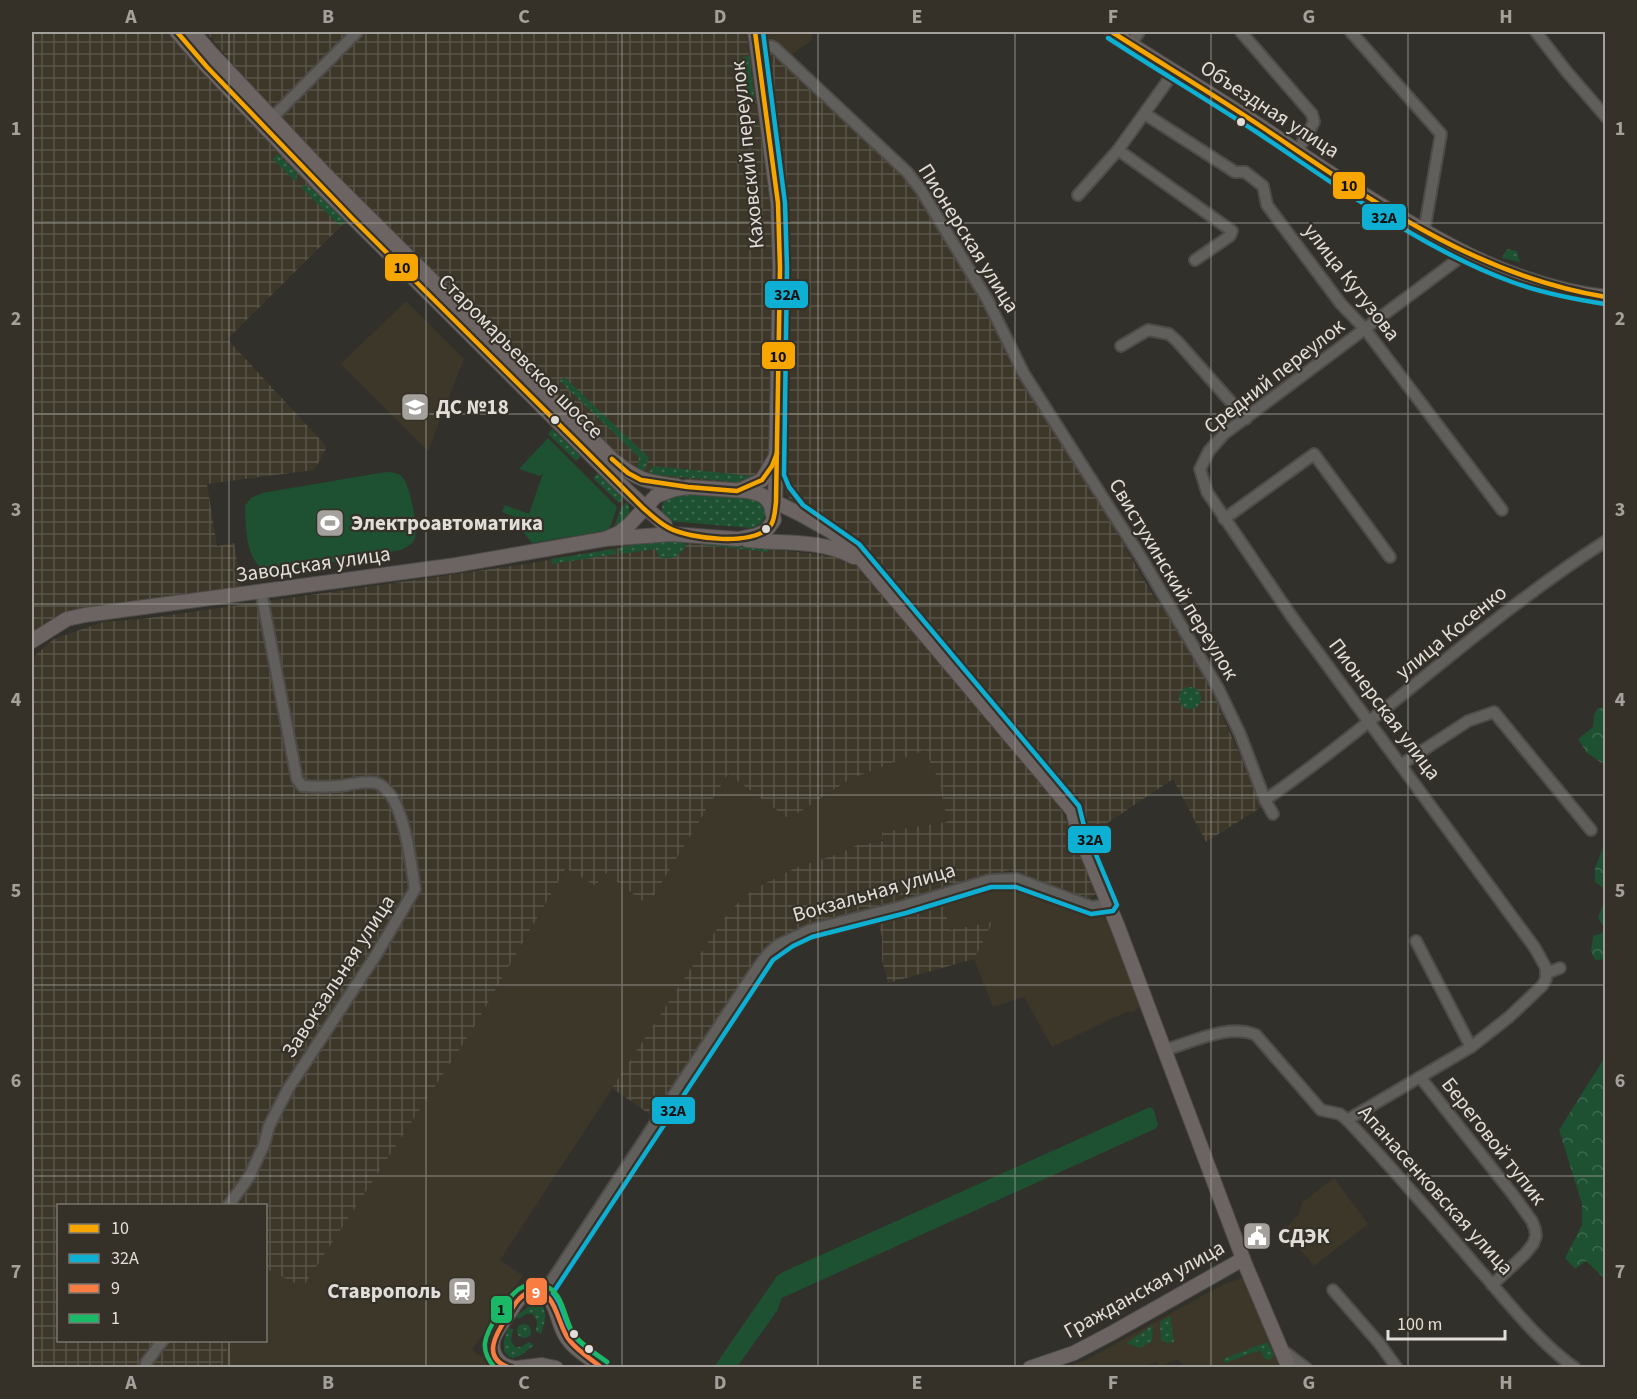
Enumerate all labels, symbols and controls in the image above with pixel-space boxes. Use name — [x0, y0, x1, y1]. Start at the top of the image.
text: A — [124, 3, 137, 31]
text: B — [322, 3, 334, 31]
text: C — [518, 3, 530, 31]
text: D — [714, 3, 726, 31]
text: E — [912, 3, 922, 31]
text: F — [1108, 3, 1118, 31]
text: G — [1303, 3, 1315, 31]
text: H — [1499, 3, 1513, 31]
street label: Объездная улица — [1194, 53, 1346, 165]
street label: Каховский переулок — [722, 59, 772, 250]
text: 1 — [11, 115, 21, 143]
text: 1 — [1615, 115, 1625, 143]
unlabelled marker — [1235, 116, 1247, 128]
street label: Пионерская улица — [911, 158, 1027, 318]
line badge: 10 — [1332, 171, 1366, 200]
text: 10 — [1341, 175, 1357, 197]
line badge: 32A — [1361, 203, 1407, 231]
text: 32A — [1371, 207, 1398, 229]
street label: улица Кутузова — [1296, 217, 1408, 347]
line badge: 10 — [384, 253, 419, 282]
text: 10 — [394, 257, 410, 279]
street label: Старомарьевское шоссе — [432, 267, 610, 445]
line badge: 32A — [764, 280, 809, 309]
text: 32A — [774, 284, 801, 306]
text: 2 — [11, 305, 21, 333]
text: 2 — [1615, 305, 1625, 333]
street label: Средний переулок — [1197, 311, 1351, 441]
line badge: 10 — [761, 341, 796, 370]
text: 10 — [770, 346, 786, 368]
school or university icon: ДС №18 — [399, 391, 431, 423]
place label: ДС №18 — [436, 392, 509, 422]
unlabelled marker — [549, 414, 561, 426]
street label: Свистухинский переулок — [1102, 472, 1247, 686]
text: 3 — [11, 496, 21, 524]
text: 3 — [1615, 496, 1625, 524]
sports icon: Электроавтоматика — [314, 507, 346, 539]
place label: Электроавтоматика — [351, 508, 543, 538]
unlabelled marker — [760, 523, 772, 535]
street label: Заводская улица — [234, 538, 392, 590]
street label: улица Косенко — [1389, 578, 1513, 686]
street label: Пионерская улица — [1322, 632, 1448, 786]
text: 4 — [11, 686, 22, 714]
text: 4 — [1615, 686, 1626, 714]
line badge: 32A — [1067, 825, 1112, 854]
text: 32A — [1077, 829, 1104, 851]
street label: Вокзальная улица — [789, 854, 959, 930]
text: 5 — [11, 877, 21, 905]
text: 5 — [1615, 877, 1625, 905]
street label: Завокзальная улица — [274, 889, 402, 1063]
text: 6 — [11, 1067, 21, 1095]
text: 6 — [1615, 1067, 1625, 1095]
street label: Береговой тупик — [1434, 1071, 1554, 1212]
line badge: 32A — [651, 1096, 696, 1125]
street label: Апанасенковская улица — [1351, 1098, 1521, 1282]
text: 32A — [660, 1100, 687, 1122]
legend — [57, 1204, 267, 1342]
text: 10 — [111, 1216, 129, 1241]
public building icon: СДЭК — [1241, 1220, 1273, 1252]
place label: СДЭК — [1278, 1221, 1331, 1251]
street label: Гражданская улица — [1058, 1232, 1230, 1346]
text: 32A — [111, 1246, 139, 1271]
text: 7 — [11, 1258, 21, 1286]
text: 7 — [1615, 1258, 1625, 1286]
station icon: Ставрополь — [446, 1275, 478, 1307]
text: 9 — [111, 1276, 120, 1301]
place label: Ставрополь — [327, 1276, 441, 1306]
line badge: 9 — [525, 1277, 548, 1306]
text: 9 — [532, 1282, 540, 1304]
line badge: 1 — [490, 1295, 513, 1324]
text: 1 — [497, 1299, 505, 1321]
scale bar — [1388, 1303, 1505, 1341]
text: 1 — [111, 1306, 120, 1331]
text: 100 m — [1397, 1312, 1442, 1337]
unlabelled marker — [568, 1328, 580, 1340]
unlabelled marker — [583, 1343, 595, 1355]
text: A — [124, 1369, 137, 1397]
text: B — [322, 1369, 334, 1397]
text: C — [518, 1369, 530, 1397]
text: D — [714, 1369, 726, 1397]
text: E — [912, 1369, 922, 1397]
text: F — [1108, 1369, 1118, 1397]
text: G — [1303, 1369, 1315, 1397]
text: H — [1499, 1369, 1513, 1397]

